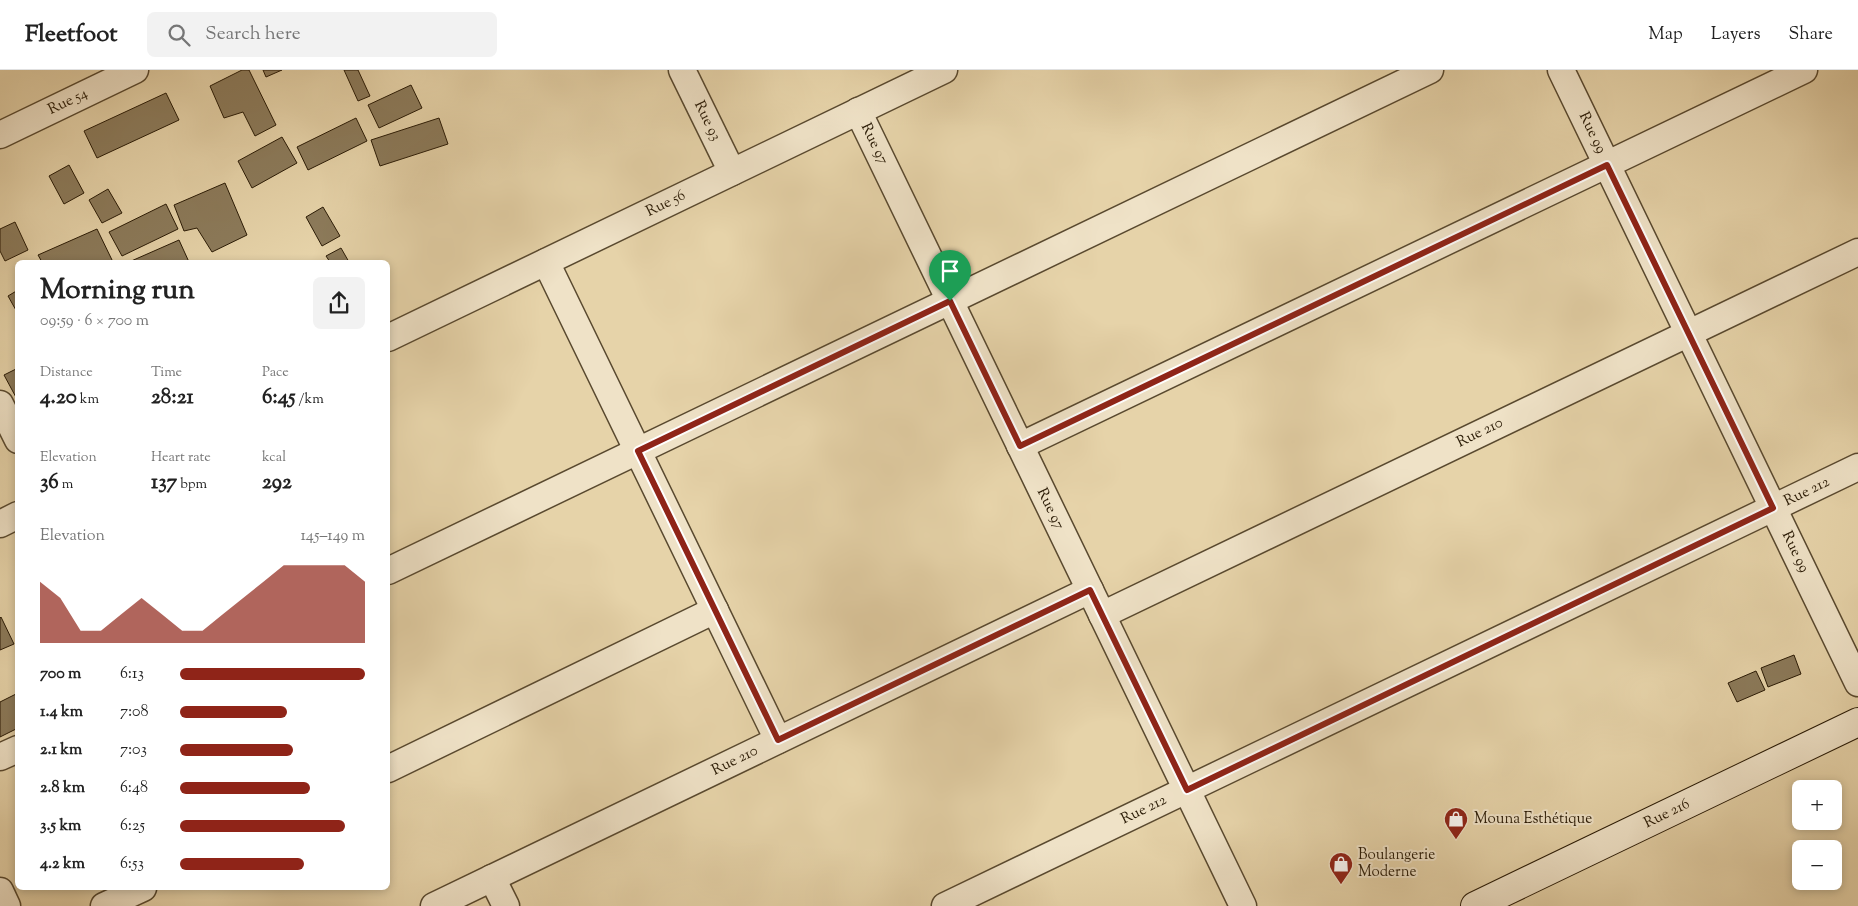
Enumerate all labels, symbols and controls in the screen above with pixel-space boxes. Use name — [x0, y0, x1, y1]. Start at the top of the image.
search box — [147, 12, 497, 57]
text: Fleetfoot — [25, 18, 117, 52]
icon: search — [165, 21, 193, 49]
text: Search here — [205, 21, 301, 48]
text: Map — [1648, 22, 1683, 48]
text: Layers — [1711, 22, 1761, 48]
text: Share — [1789, 22, 1833, 48]
street label: Rue 54 — [45, 83, 92, 121]
street label: Rue 93 — [688, 97, 726, 145]
street label: Rue 99 — [1573, 109, 1611, 157]
street label: Rue 97 — [855, 120, 893, 169]
street label: Rue 56 — [643, 185, 689, 223]
pin — [929, 250, 971, 301]
icon: arrive — [936, 257, 964, 285]
text: Morning run — [40, 271, 195, 311]
button: share — [313, 277, 365, 329]
text: 09:59 · 6 × 700 m — [40, 310, 149, 333]
text: Distance — [40, 363, 93, 383]
text: Time — [151, 363, 182, 383]
text: Pace — [262, 363, 289, 383]
text: 4.20 — [40, 383, 77, 413]
text: 28:21 — [151, 383, 194, 413]
text: 6:45 — [262, 383, 295, 413]
text: km — [77, 390, 99, 410]
text: /km — [295, 390, 324, 410]
street label: Rue 210 — [1453, 413, 1507, 453]
text: Elevation — [40, 448, 97, 468]
text: Heart rate — [151, 448, 211, 468]
text: kcal — [262, 448, 286, 468]
text: 36 — [40, 468, 59, 498]
text: 137 — [151, 468, 177, 498]
text: 292 — [262, 468, 292, 498]
street label: Rue 212 — [1781, 472, 1833, 512]
text: m — [59, 475, 73, 495]
text: bpm — [177, 475, 207, 495]
street label: Rue 97 — [1031, 485, 1069, 534]
text: Elevation — [40, 525, 105, 548]
text: 145–149 m — [300, 525, 365, 548]
street label: Rue 99 — [1776, 528, 1814, 576]
text: 700 m — [40, 663, 81, 686]
text: 6:13 — [120, 663, 144, 686]
text: 1.4 km — [40, 701, 83, 724]
text: 7:08 — [120, 701, 148, 724]
text: 2.1 km — [40, 739, 82, 762]
text: 7:03 — [120, 739, 147, 762]
street label: Rue 210 — [708, 741, 762, 781]
text: 2.8 km — [40, 777, 85, 800]
text: 6:48 — [120, 777, 148, 800]
map controls — [1792, 780, 1842, 890]
button: + — [1792, 780, 1842, 830]
street label: Rue 212 — [1118, 790, 1170, 830]
street label: Rue 216 — [1640, 794, 1694, 834]
shop icon: Mouna Esthétique — [1443, 806, 1469, 840]
place label: Mouna Esthétique — [1474, 809, 1592, 830]
text: 3.5 km — [40, 815, 81, 838]
text: 6:25 — [120, 815, 145, 838]
button: − — [1792, 840, 1842, 890]
place label: Boulangerie Moderne — [1358, 845, 1435, 883]
shop icon: Boulangerie Moderne — [1328, 851, 1354, 885]
text: 4.2 km — [40, 853, 85, 876]
text: 6:53 — [120, 853, 144, 876]

